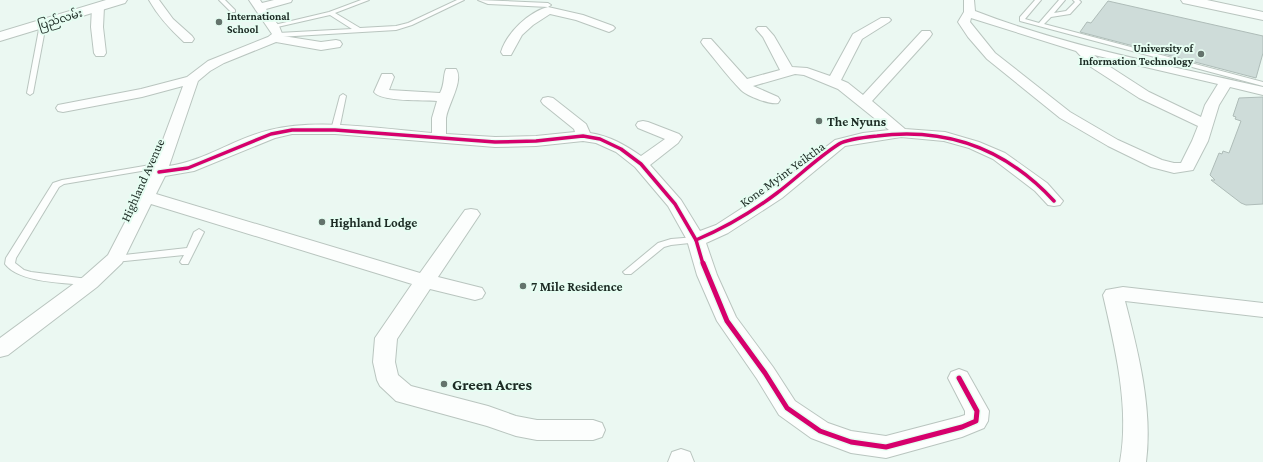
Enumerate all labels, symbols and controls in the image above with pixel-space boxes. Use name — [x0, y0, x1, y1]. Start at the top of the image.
street label: ပြည်လမ်း — [36, 6, 85, 34]
place label: International School — [227, 10, 291, 35]
marker: International School — [214, 17, 224, 27]
place label: University of Information Technology — [1079, 42, 1194, 67]
marker: University of Information Technology — [1196, 49, 1206, 59]
place label: The Nyuns — [827, 114, 886, 129]
marker: The Nyuns — [814, 116, 824, 126]
street label: Highland Avenue — [117, 136, 168, 224]
street label: Kone Myint Yeiktha — [737, 139, 828, 210]
place label: Highland Lodge — [330, 215, 417, 230]
marker: Highland Lodge — [317, 217, 327, 227]
place label: 7 Mile Residence — [531, 279, 622, 294]
marker: 7 Mile Residence — [518, 281, 528, 291]
place label: Green Acres — [452, 376, 533, 393]
marker: Green Acres — [439, 379, 449, 389]

